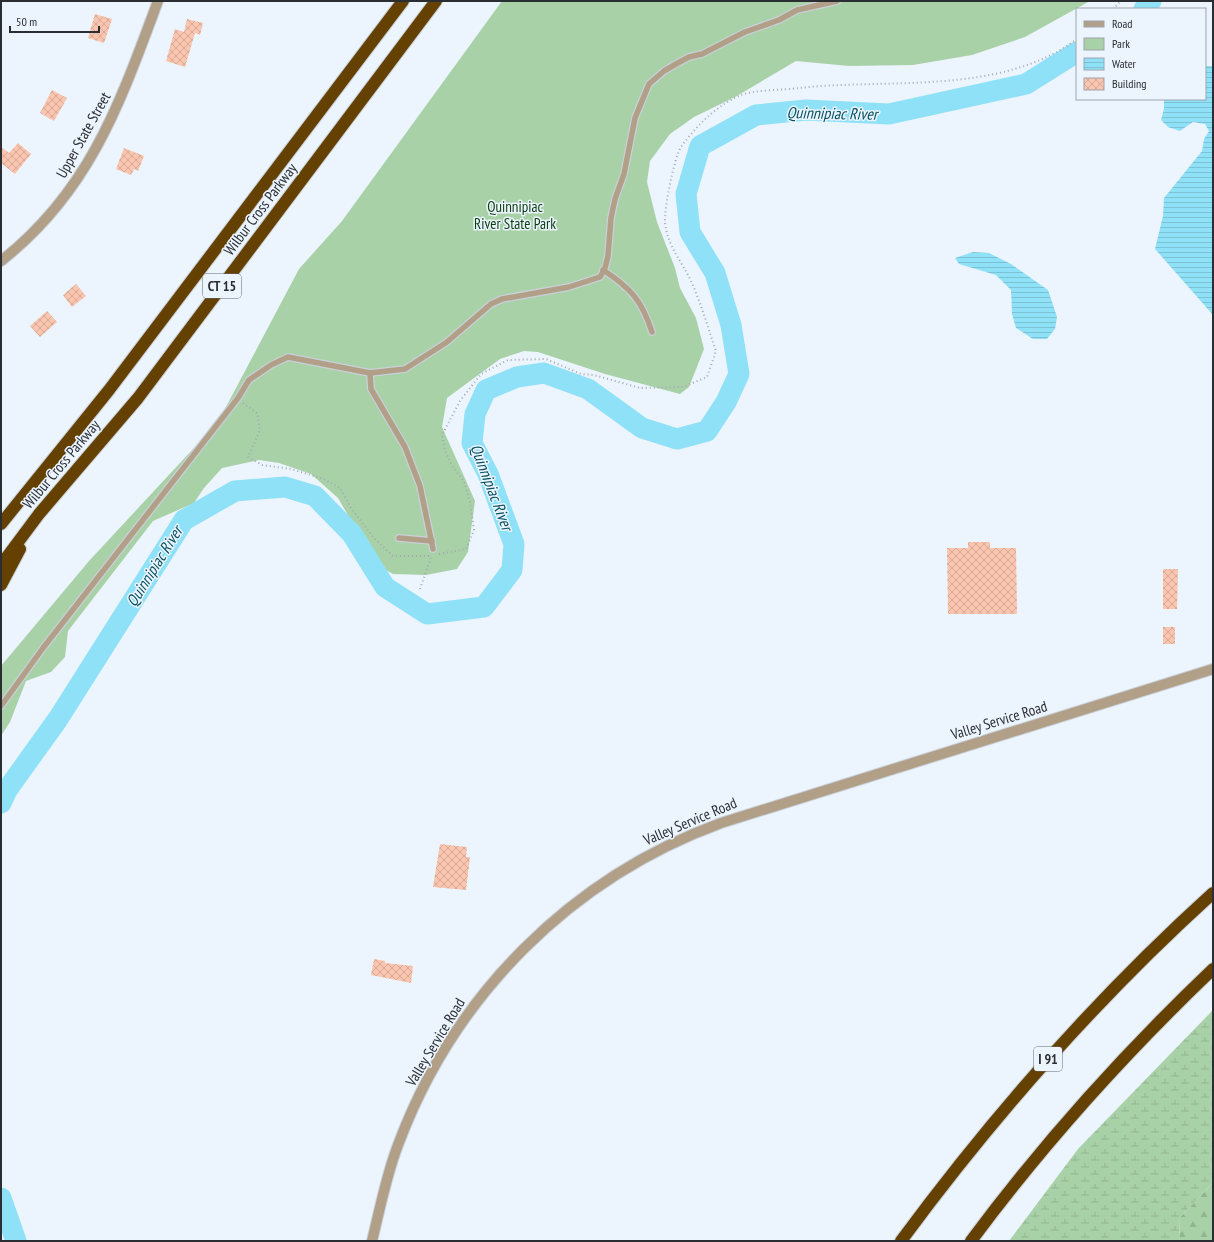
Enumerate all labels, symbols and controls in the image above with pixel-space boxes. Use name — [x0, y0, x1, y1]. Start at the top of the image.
scale bar — [10, 8, 99, 34]
legend — [1076, 8, 1206, 100]
text: 50 m — [16, 14, 37, 29]
text: Road — [1112, 16, 1132, 31]
text: Park — [1112, 36, 1130, 51]
text: Water — [1112, 56, 1137, 71]
text: Building — [1112, 76, 1147, 91]
street label: Upper State Street — [52, 89, 114, 181]
water label: Quinnipiac River — [786, 102, 880, 124]
street label: Wilbur Cross Parkway — [219, 159, 301, 259]
park label: Quinnipiac River State Park — [474, 197, 556, 233]
road number: CT 15 — [203, 274, 241, 298]
street label: Wilbur Cross Parkway — [18, 415, 104, 512]
water label: Quinnipiac River — [466, 441, 519, 535]
water label: Quinnipiac River — [121, 520, 188, 610]
street label: Valley Service Road — [948, 696, 1049, 744]
street label: Valley Service Road — [640, 793, 740, 850]
street label: Valley Service Road — [401, 994, 469, 1090]
road number: I 91 — [1034, 1047, 1062, 1071]

